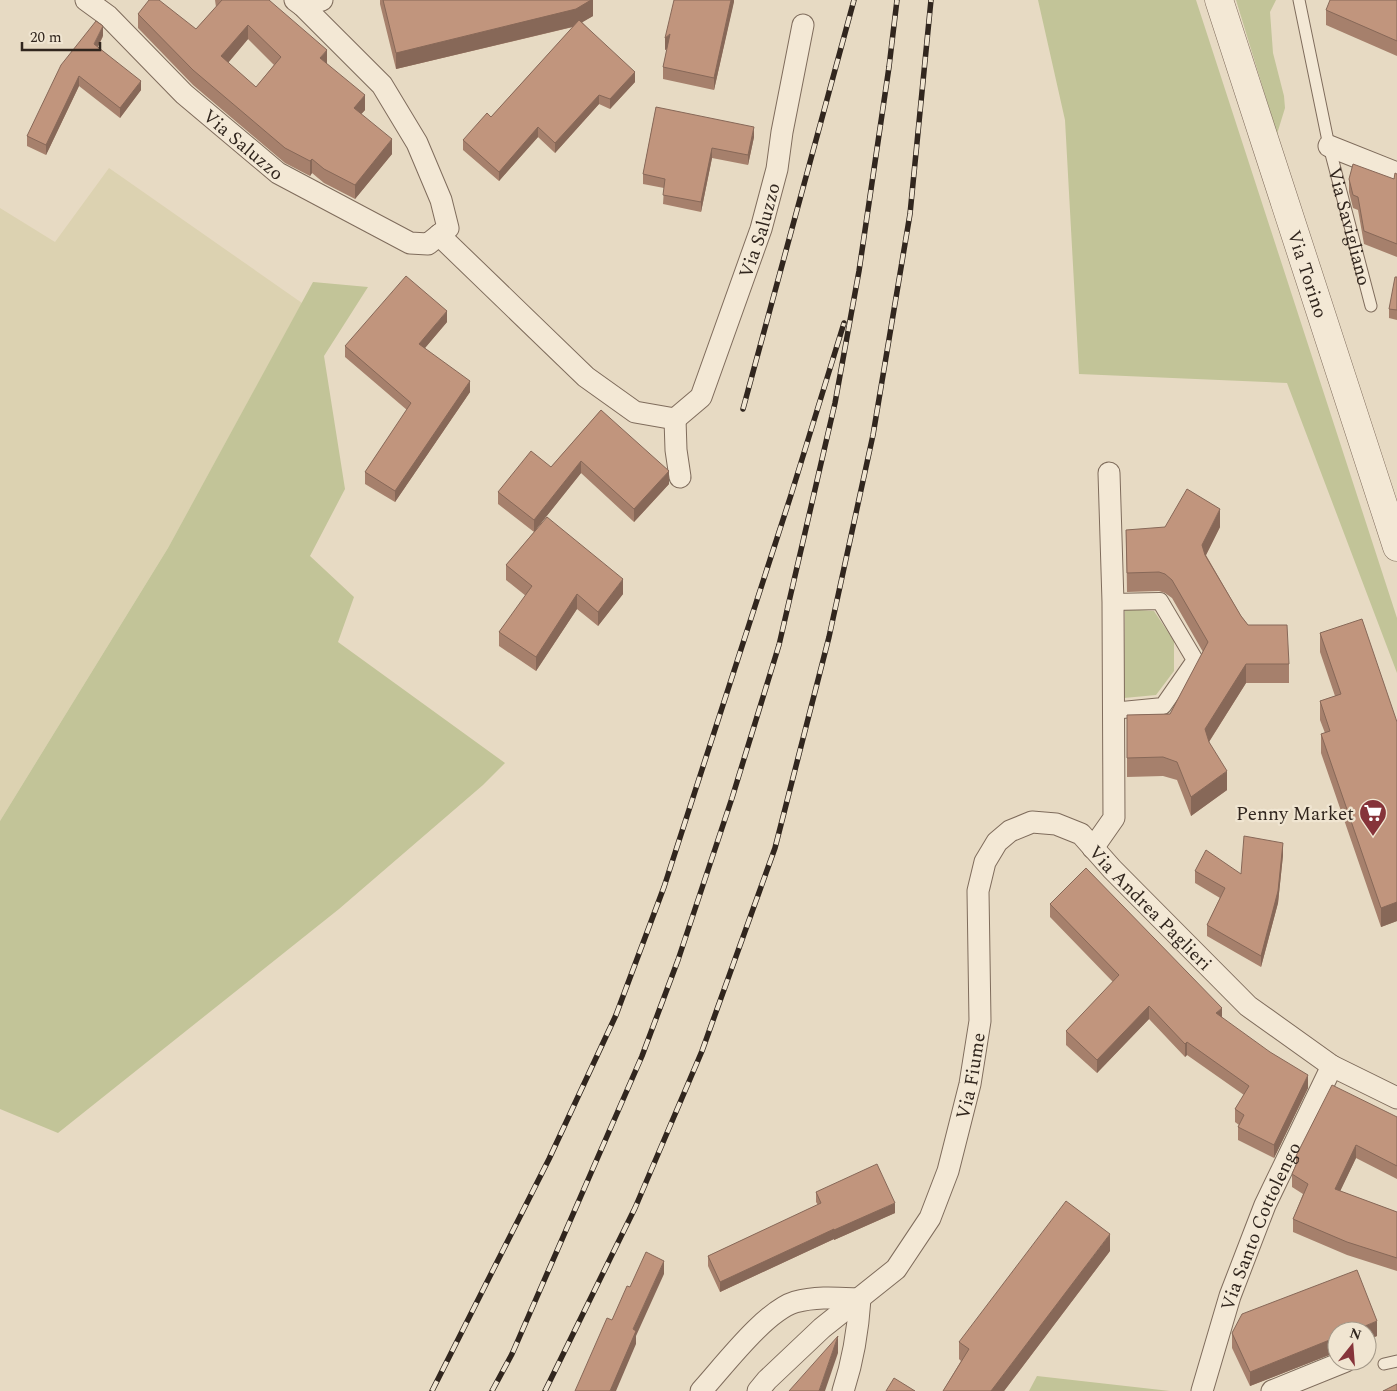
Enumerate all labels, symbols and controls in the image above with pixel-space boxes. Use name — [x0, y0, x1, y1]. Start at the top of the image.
scale bar — [22, 20, 100, 52]
text: 20 m — [30, 26, 62, 49]
street label: Via Saluzzo — [196, 102, 290, 188]
street label: Via Savigliano — [1319, 164, 1378, 289]
street label: Via Saluzzo — [732, 180, 789, 282]
street label: Via Torino — [1279, 227, 1335, 322]
supermarket icon: Penny Market — [1358, 798, 1388, 837]
place label: Penny Market — [1236, 800, 1354, 829]
street label: Via Andrea Paglieri — [1081, 839, 1218, 978]
street label: Via Fiume — [949, 1031, 994, 1123]
street label: Via Santo Cottolengo — [1213, 1137, 1309, 1314]
north arrow — [1327, 1321, 1377, 1371]
text: N — [1347, 1322, 1364, 1346]

